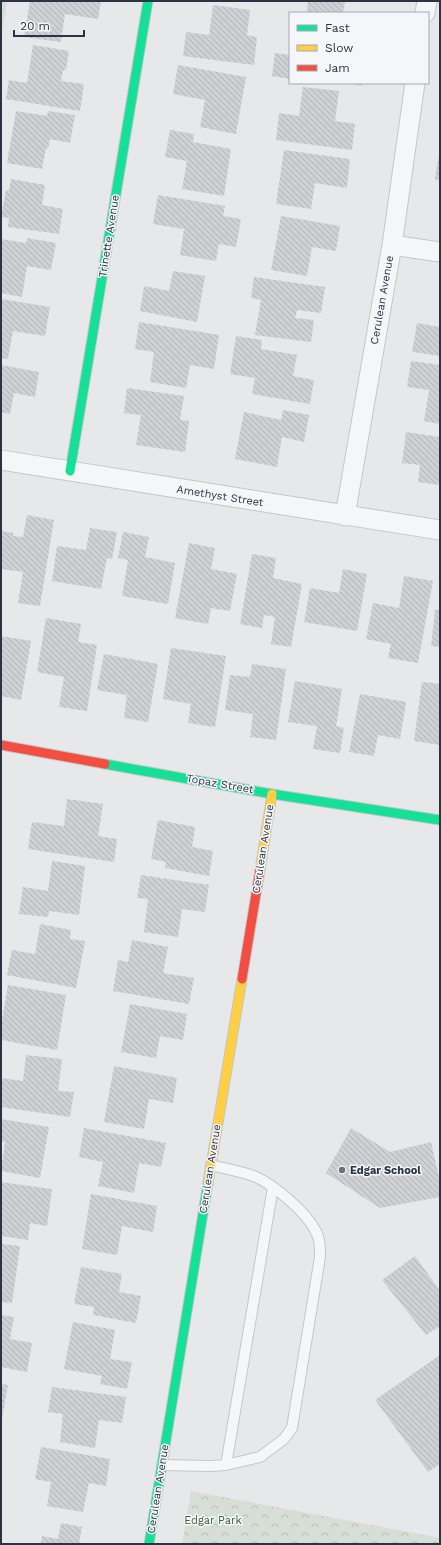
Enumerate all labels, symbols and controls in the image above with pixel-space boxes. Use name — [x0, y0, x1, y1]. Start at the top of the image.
scale bar — [14, 12, 84, 38]
legend — [289, 12, 429, 84]
text: 20 m — [20, 19, 50, 33]
text: Fast — [325, 21, 350, 35]
text: Slow — [325, 41, 353, 55]
text: Jam — [325, 61, 350, 75]
street label: Trinette Avenue — [96, 194, 122, 278]
street label: Cerulean Avenue — [368, 254, 396, 346]
street label: Amethyst Street — [176, 483, 265, 509]
street label: Topaz Street — [185, 772, 255, 796]
street label: Cerulean Avenue — [250, 803, 276, 895]
street label: Cerulean Avenue — [197, 1123, 223, 1215]
place label: Edgar School — [350, 1164, 421, 1177]
marker: Edgar School — [337, 1165, 347, 1175]
street label: Cerulean Avenue — [145, 1443, 171, 1535]
park label: Edgar Park — [184, 1514, 242, 1527]

